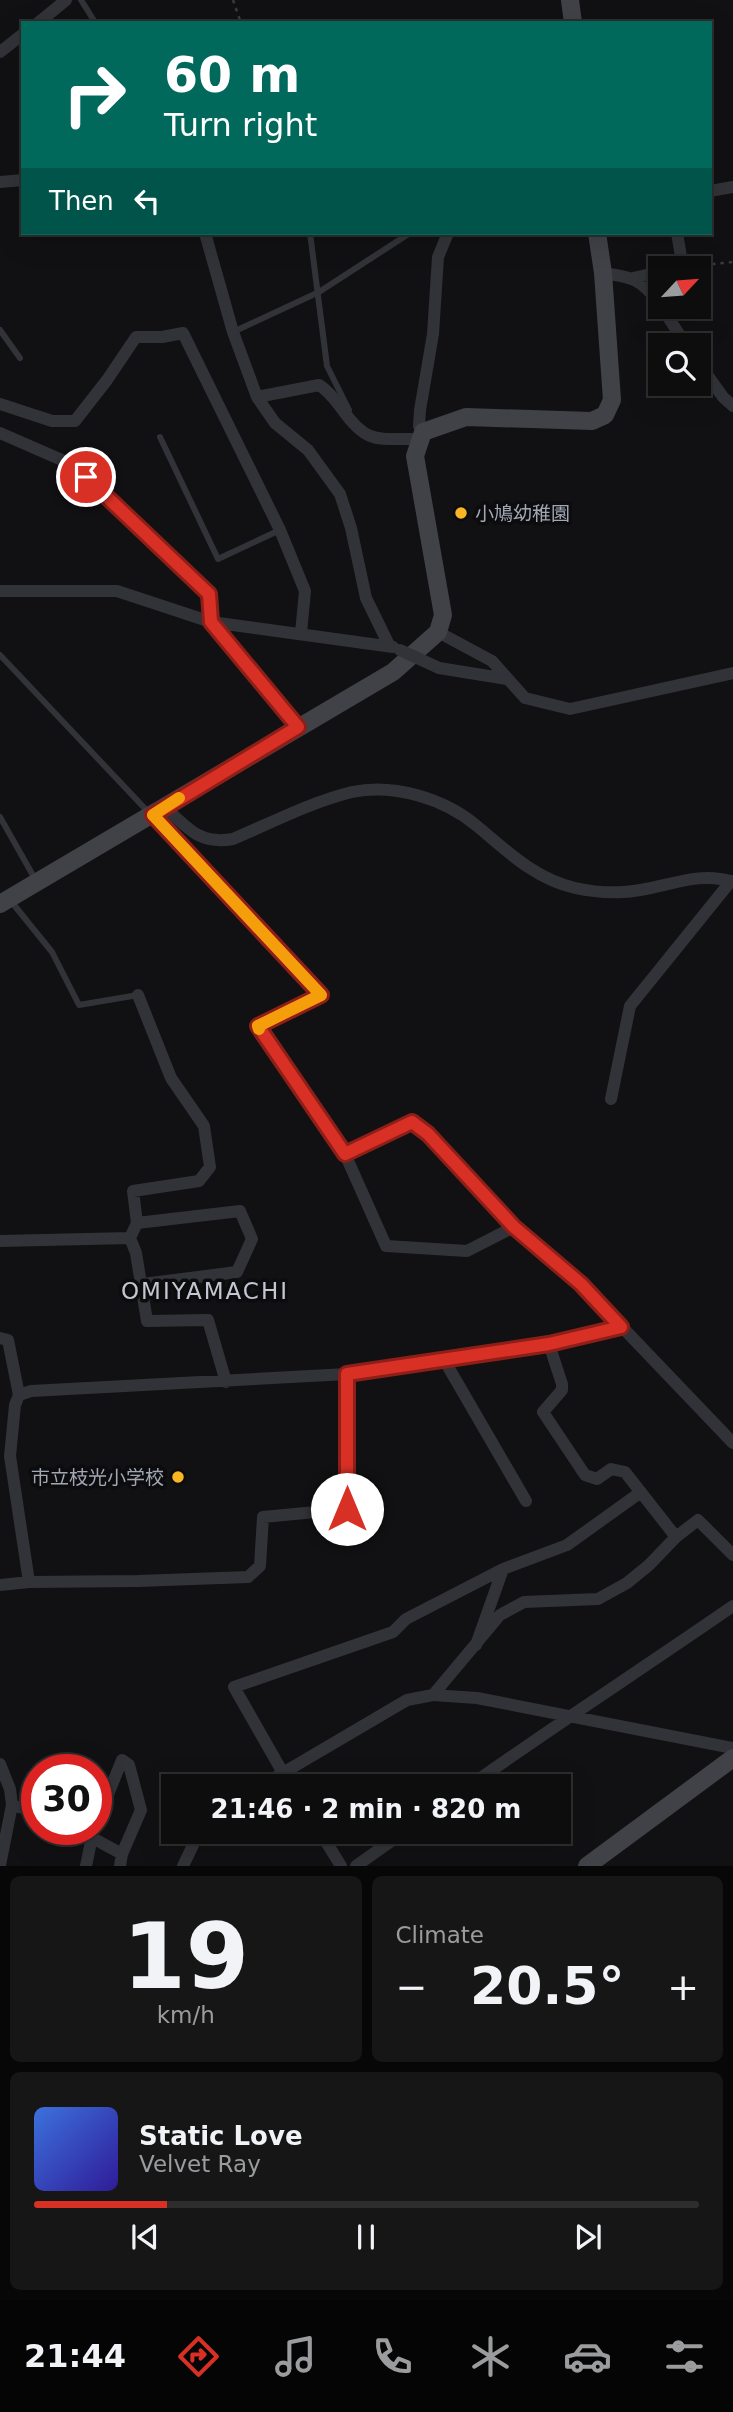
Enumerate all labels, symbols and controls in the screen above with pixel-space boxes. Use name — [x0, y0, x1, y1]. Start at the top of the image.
text: 60 m — [164, 47, 300, 104]
icon: right — [49, 49, 140, 140]
text: Turn right — [164, 106, 317, 144]
icon: left — [128, 182, 166, 220]
text: Then — [49, 186, 114, 216]
north arrow — [648, 256, 710, 318]
map controls — [648, 256, 711, 396]
button: search — [648, 333, 711, 396]
pin — [56, 447, 116, 507]
icon: arrive — [67, 458, 105, 496]
place label: 小鳩幼稚園 — [475, 502, 570, 524]
marker: 小鳩幼稚園 — [453, 505, 469, 521]
district label: OMIYAMACHI — [121, 1278, 289, 1304]
place label: 市立枝光小学校 — [31, 1466, 164, 1488]
marker: 市立枝光小学校 — [170, 1469, 186, 1485]
position arrow — [310, 1472, 384, 1546]
speed limit sign: 30 — [21, 1754, 112, 1845]
text: 21:46 · 2 min · 820 m — [211, 1794, 521, 1824]
text: 19 — [122, 1904, 249, 2009]
text: Climate — [396, 1922, 484, 1948]
text: 20.5° — [470, 1956, 624, 2016]
text: − — [396, 1965, 427, 2009]
text: + — [667, 1965, 699, 2009]
text: km/h — [157, 2002, 215, 2028]
text: Static Love — [139, 2121, 303, 2151]
text: Velvet Ray — [139, 2151, 261, 2177]
icon: previous — [126, 2218, 164, 2256]
icon: pause — [347, 2218, 385, 2256]
icon: next — [569, 2218, 607, 2256]
icon: directions — [174, 2332, 223, 2381]
icon: music — [271, 2332, 320, 2381]
icon: phone — [368, 2332, 417, 2381]
icon: climate — [466, 2332, 515, 2381]
icon: car — [563, 2332, 612, 2381]
icon: filters — [660, 2332, 709, 2381]
text: 21:44 — [24, 2337, 126, 2375]

